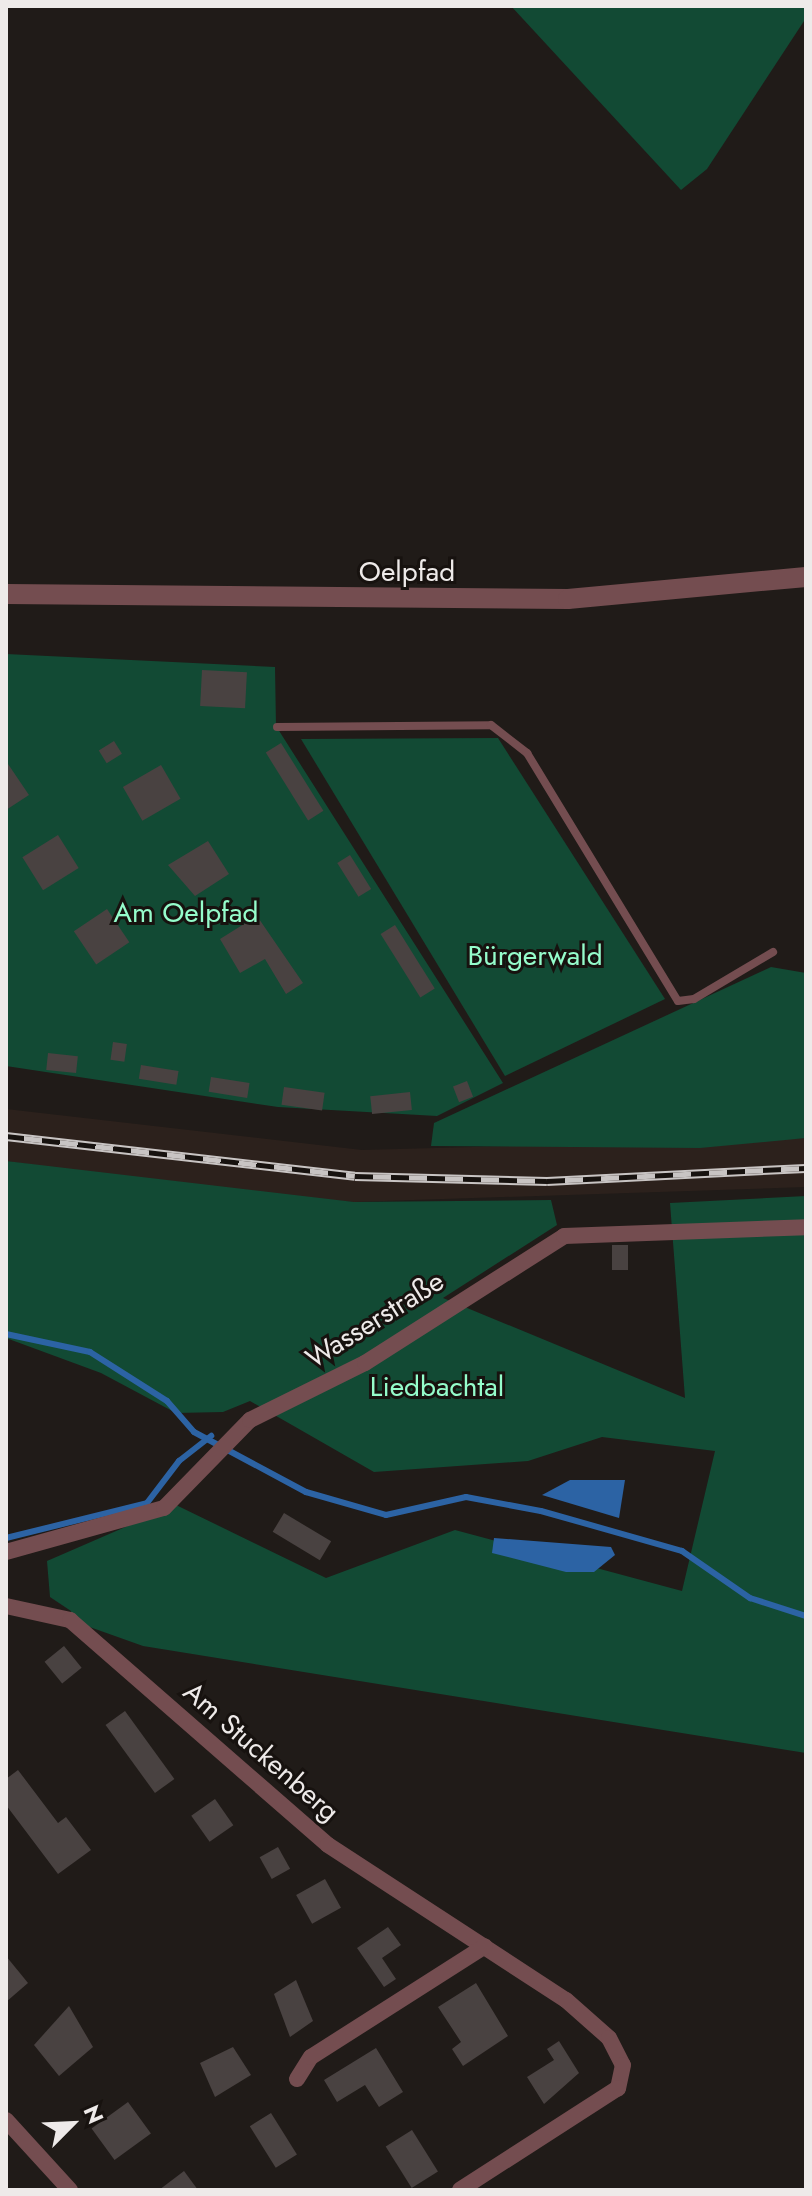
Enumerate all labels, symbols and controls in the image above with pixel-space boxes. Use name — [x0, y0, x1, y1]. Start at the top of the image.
street label: Oelpfad — [359, 555, 455, 589]
park label: Am Oelpfad — [113, 896, 259, 930]
park label: Bürgerwald — [467, 939, 603, 973]
street label: Wasserstraße — [300, 1264, 450, 1376]
park label: Liedbachtal — [370, 1370, 504, 1404]
street label: Am Stuckenberg — [176, 1675, 346, 1829]
north arrow — [32, 2084, 112, 2164]
text: N — [76, 2100, 112, 2129]

